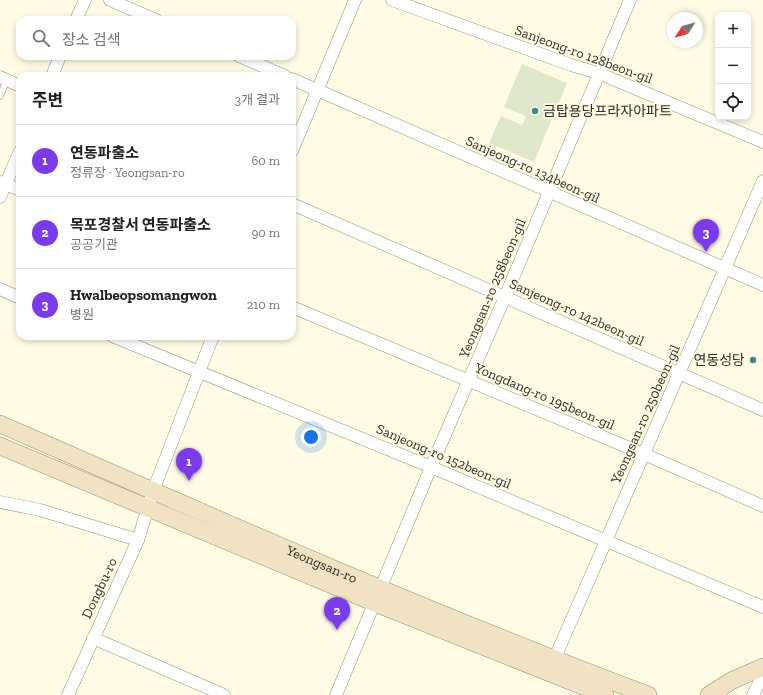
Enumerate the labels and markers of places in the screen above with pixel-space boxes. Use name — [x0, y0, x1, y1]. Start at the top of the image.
place label: 금탑용당프라자아파트 — [543, 103, 672, 120]
marker: 금탑용당프라자아파트 — [530, 106, 540, 116]
pin: 3 — [693, 219, 719, 252]
place label: 연동성당 — [693, 352, 745, 369]
marker: 연동성당 — [748, 355, 758, 365]
pin: 1 — [176, 448, 202, 481]
pin: 2 — [324, 597, 350, 630]

